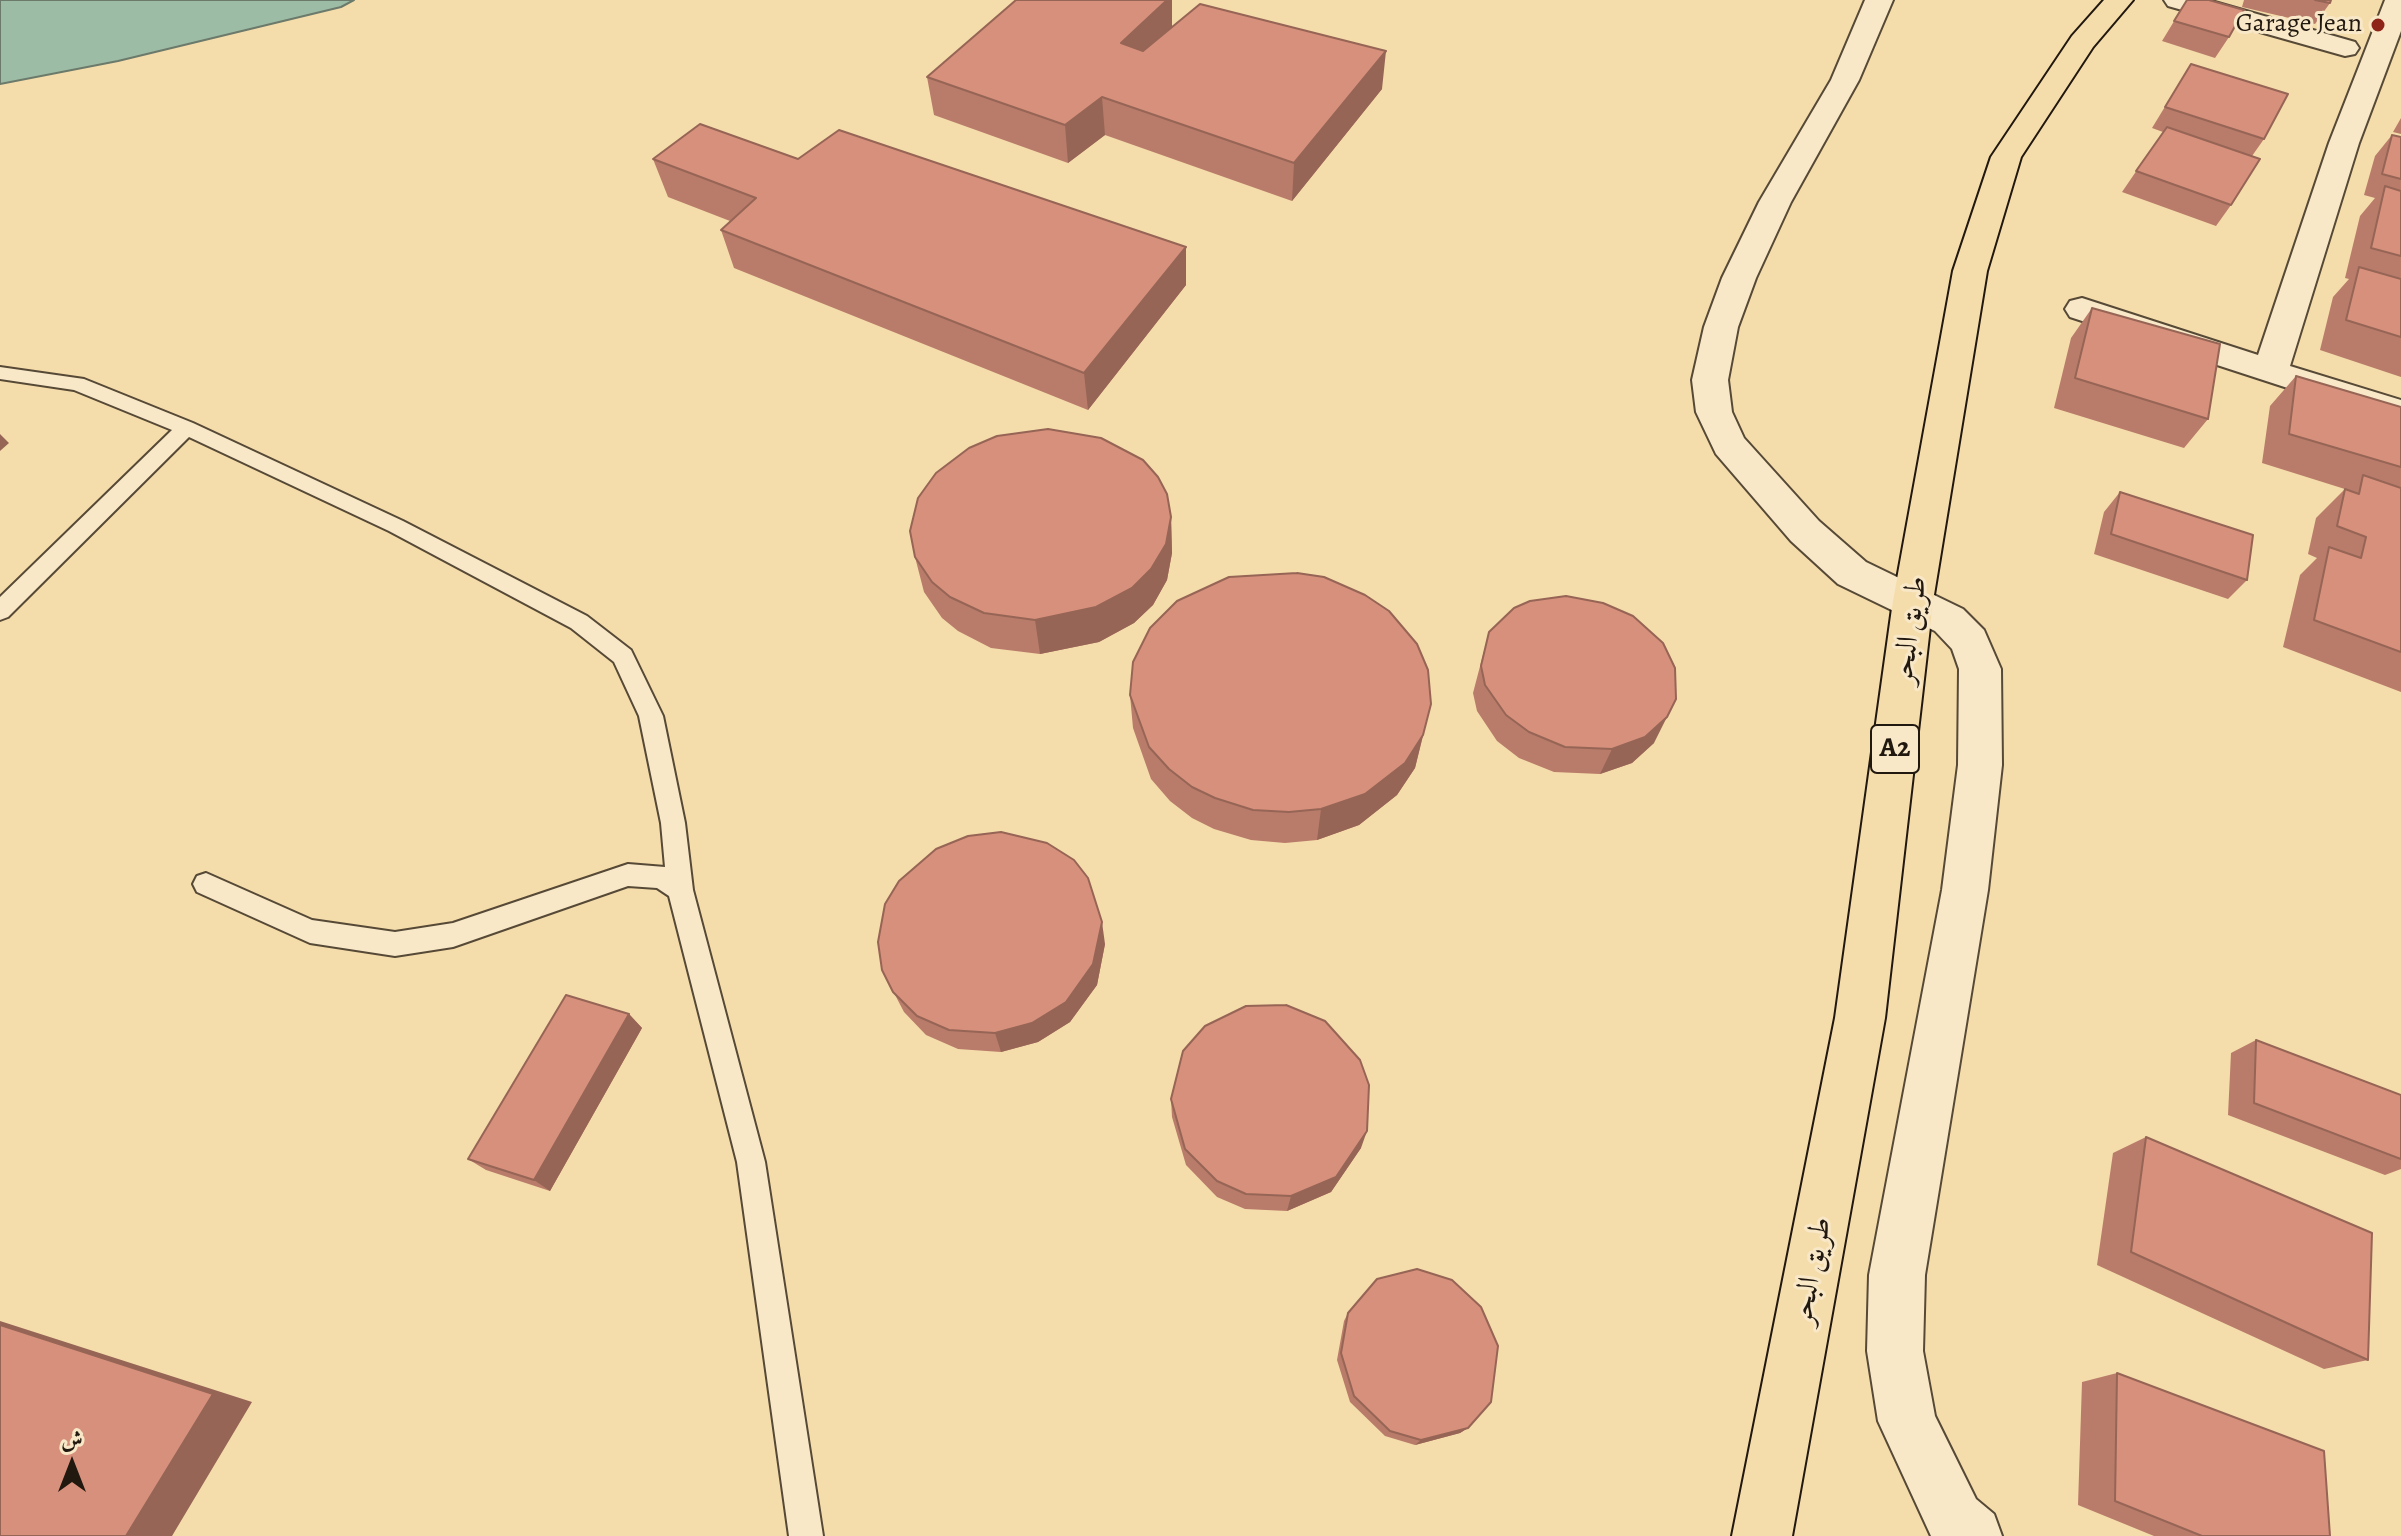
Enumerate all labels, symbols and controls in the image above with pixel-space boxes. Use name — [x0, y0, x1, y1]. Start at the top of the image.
place label: Garage Jean — [2236, 9, 2362, 41]
marker: Garage Jean — [2369, 16, 2387, 34]
street label: طريق البحر — [1886, 574, 1936, 686]
road number: A2 — [1871, 725, 1919, 773]
street label: طريق البحر — [1785, 1214, 1841, 1328]
north arrow — [32, 1424, 112, 1504]
text: ش — [61, 1425, 83, 1455]

